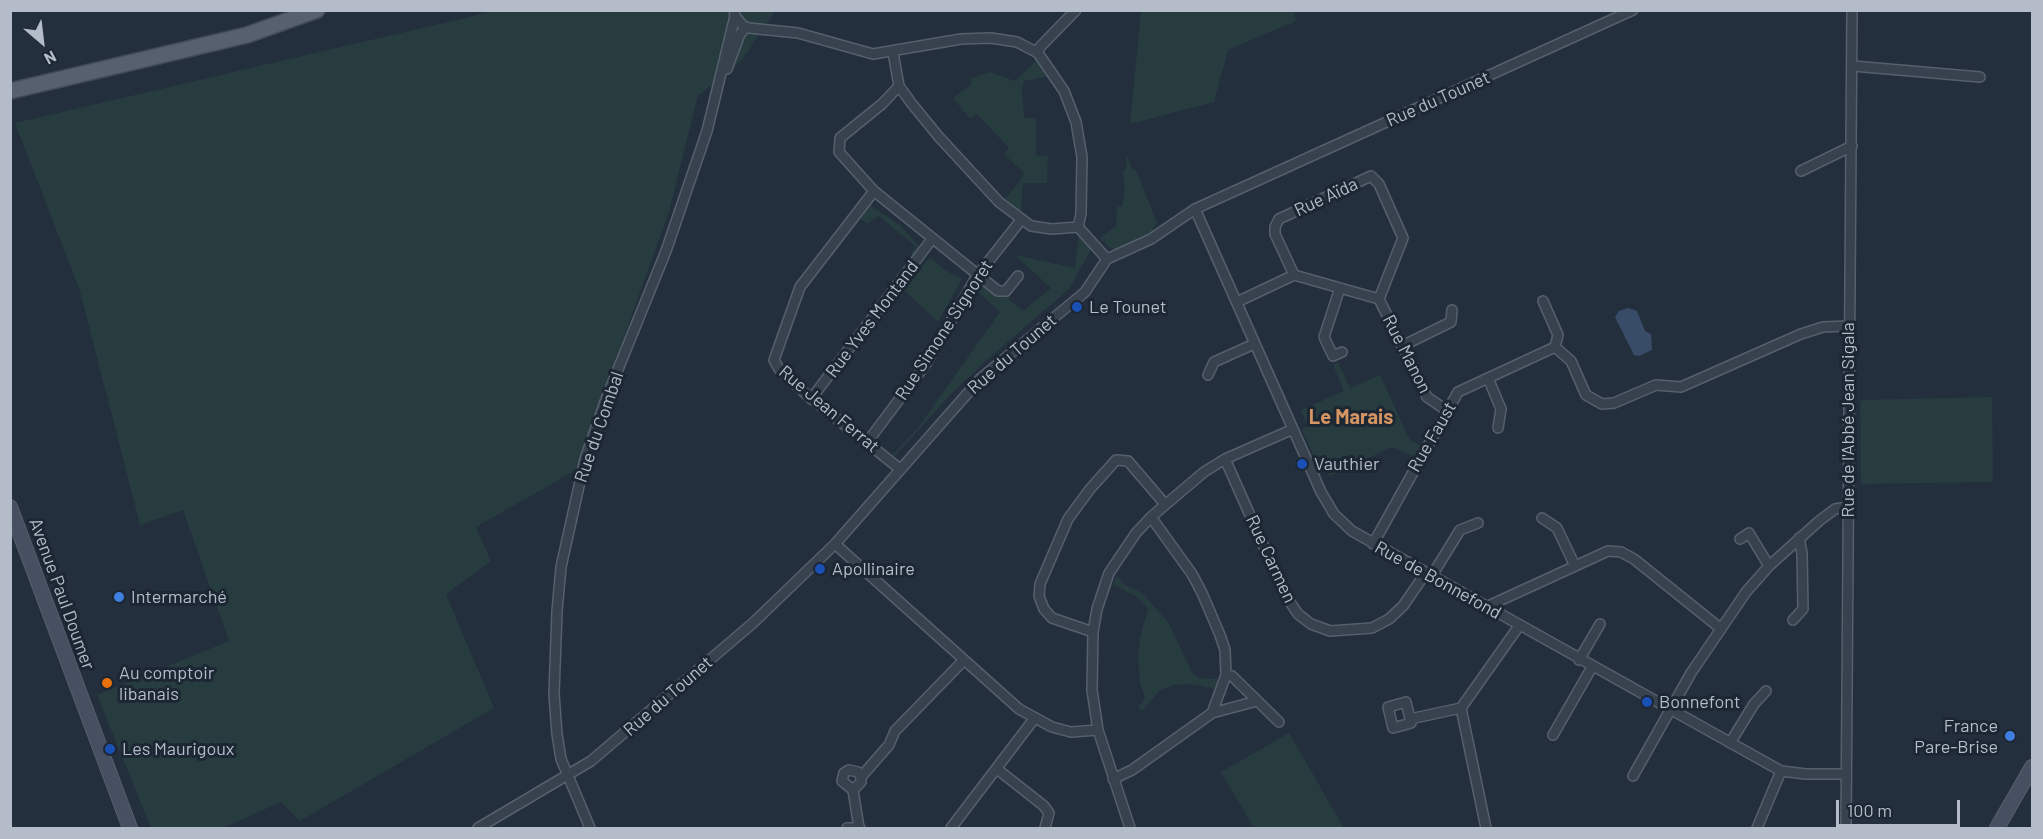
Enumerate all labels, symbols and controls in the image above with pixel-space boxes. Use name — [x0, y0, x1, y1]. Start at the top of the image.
north arrow — [12, 12, 72, 72]
text: N — [42, 47, 60, 69]
street label: Rue du Tounet — [1383, 67, 1493, 131]
street label: Rue Aïda — [1291, 173, 1361, 221]
street label: Rue Yves Montand — [821, 256, 923, 382]
street label: Rue Simone Signoret — [891, 256, 997, 404]
place label: Le Tounet — [1089, 296, 1166, 318]
marker: Le Tounet — [1070, 300, 1084, 314]
street label: Rue du Tounet — [963, 309, 1061, 399]
street label: Rue Manon — [1378, 311, 1436, 397]
street label: Rue de l'Abbé Jean Sigala — [1837, 322, 1859, 518]
street label: Rue Jean Ferrat — [775, 361, 883, 457]
street label: Rue du Combal — [570, 369, 628, 485]
street label: Rue Faust — [1403, 398, 1461, 476]
district label: Le Marais — [1309, 405, 1393, 429]
place label: Vauthier — [1314, 453, 1380, 475]
marker: Vauthier — [1295, 457, 1309, 471]
street label: Rue Carmen — [1241, 512, 1301, 606]
street label: Avenue Paul Doumer — [25, 515, 99, 673]
street label: Rue de Bonnefond — [1371, 536, 1505, 624]
place label: Apollinaire — [832, 558, 915, 580]
marker: Apollinaire — [813, 562, 827, 576]
place label: Intermarché — [131, 586, 227, 608]
marker: Intermarché — [112, 590, 126, 604]
street label: Rue du Tounet — [619, 651, 717, 741]
place label: Au comptoir libanais — [119, 662, 214, 704]
marker: Au comptoir libanais — [100, 676, 114, 690]
place label: Bonnefont — [1659, 691, 1740, 713]
marker: Bonnefont — [1640, 695, 1654, 709]
place label: France Pare-Brise — [1914, 715, 1998, 758]
marker: France Pare-Brise — [2003, 729, 2017, 743]
place label: Les Maurigoux — [122, 738, 234, 760]
marker: Les Maurigoux — [103, 742, 117, 756]
scale bar — [1839, 788, 1964, 826]
text: 100 m — [1847, 799, 1892, 821]

